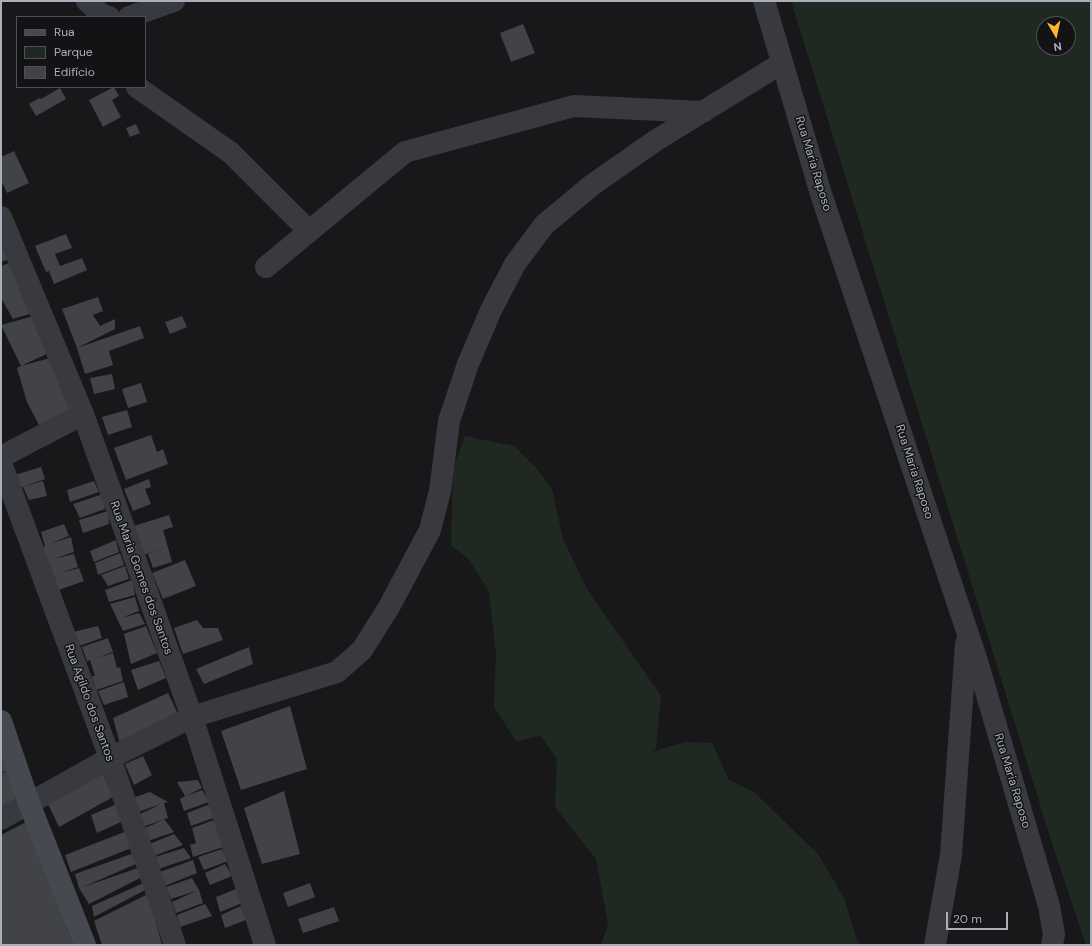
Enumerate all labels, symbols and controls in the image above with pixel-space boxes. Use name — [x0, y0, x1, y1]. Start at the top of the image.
legend — [16, 16, 146, 88]
north arrow — [1036, 16, 1076, 56]
text: Rua — [54, 24, 75, 40]
text: N — [1053, 39, 1063, 54]
text: Parque — [54, 44, 93, 60]
text: Edifício — [54, 64, 95, 80]
street label: Rua Maria Raposo — [792, 115, 834, 213]
street label: Rua Maria Raposo — [892, 423, 936, 521]
street label: Rua Maria Gomes dos Santos — [106, 499, 176, 657]
street label: Rua Agildo dos Santos — [61, 642, 117, 764]
street label: Rua Maria Raposo — [991, 732, 1033, 830]
scale bar — [948, 904, 1010, 930]
text: 20 m — [953, 911, 982, 927]

